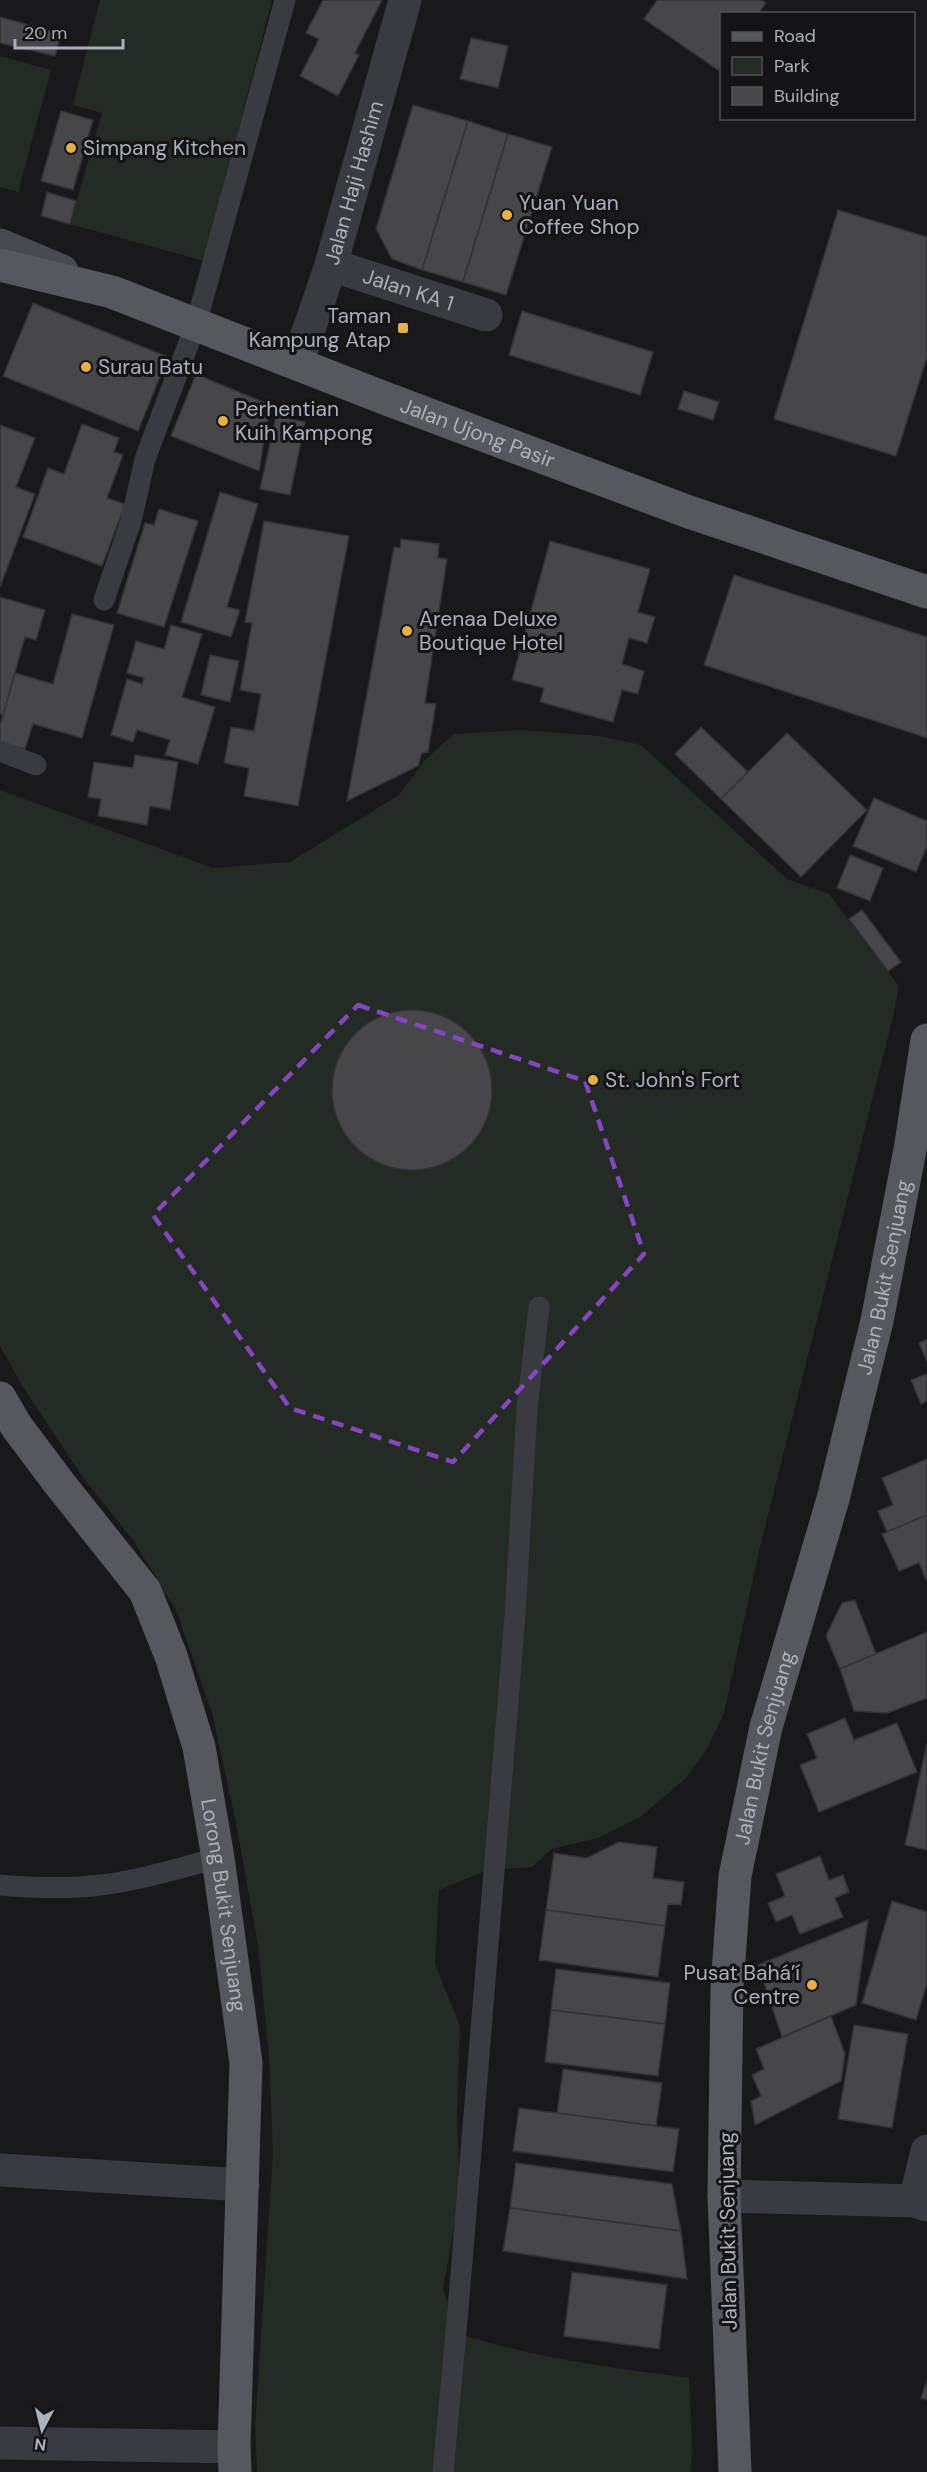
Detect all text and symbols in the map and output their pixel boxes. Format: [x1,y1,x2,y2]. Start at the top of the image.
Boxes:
scale bar [15,12,123,50]
legend [720,12,915,120]
text: 20 m [24,21,67,45]
text: Road [774,24,816,48]
text: Park [774,54,810,78]
text: Building [774,84,839,108]
street label: Jalan Haji Hashim [318,97,390,268]
place label: Simpang Kitchen [83,134,246,162]
marker: Simpang Kitchen [64,141,78,155]
place label: Yuan Yuan Coffee Shop [519,189,640,241]
marker: Yuan Yuan Coffee Shop [500,208,514,222]
street label: Jalan KA 1 [359,262,457,318]
place label: Taman Kampung Atap [249,302,391,354]
marker: Taman Kampung Atap [396,321,410,335]
place label: Surau Batu [98,353,203,381]
marker: Surau Batu [79,360,93,374]
street label: Jalan Ujong Pasir [396,391,559,475]
place label: Perhentian Kuih Kampong [235,395,373,447]
marker: Perhentian Kuih Kampong [216,414,230,428]
place label: Arenaa Deluxe Boutique Hotel [419,605,563,657]
marker: Arenaa Deluxe Boutique Hotel [400,624,414,638]
place label: St. John's Fort [605,1066,740,1094]
marker: St. John's Fort [586,1073,600,1087]
street label: Jalan Bukit Senjuang [850,1177,918,1378]
street label: Jalan Bukit Senjuang [728,1647,802,1847]
street label: Lorong Bukit Senjuang [194,1796,253,2014]
place label: Pusat Bahá’í Centre [684,1959,800,2011]
marker: Pusat Bahá’í Centre [805,1978,819,1992]
street label: Jalan Bukit Senjuang [712,2131,744,2330]
north arrow [12,2400,72,2460]
text: N [33,2433,47,2456]

